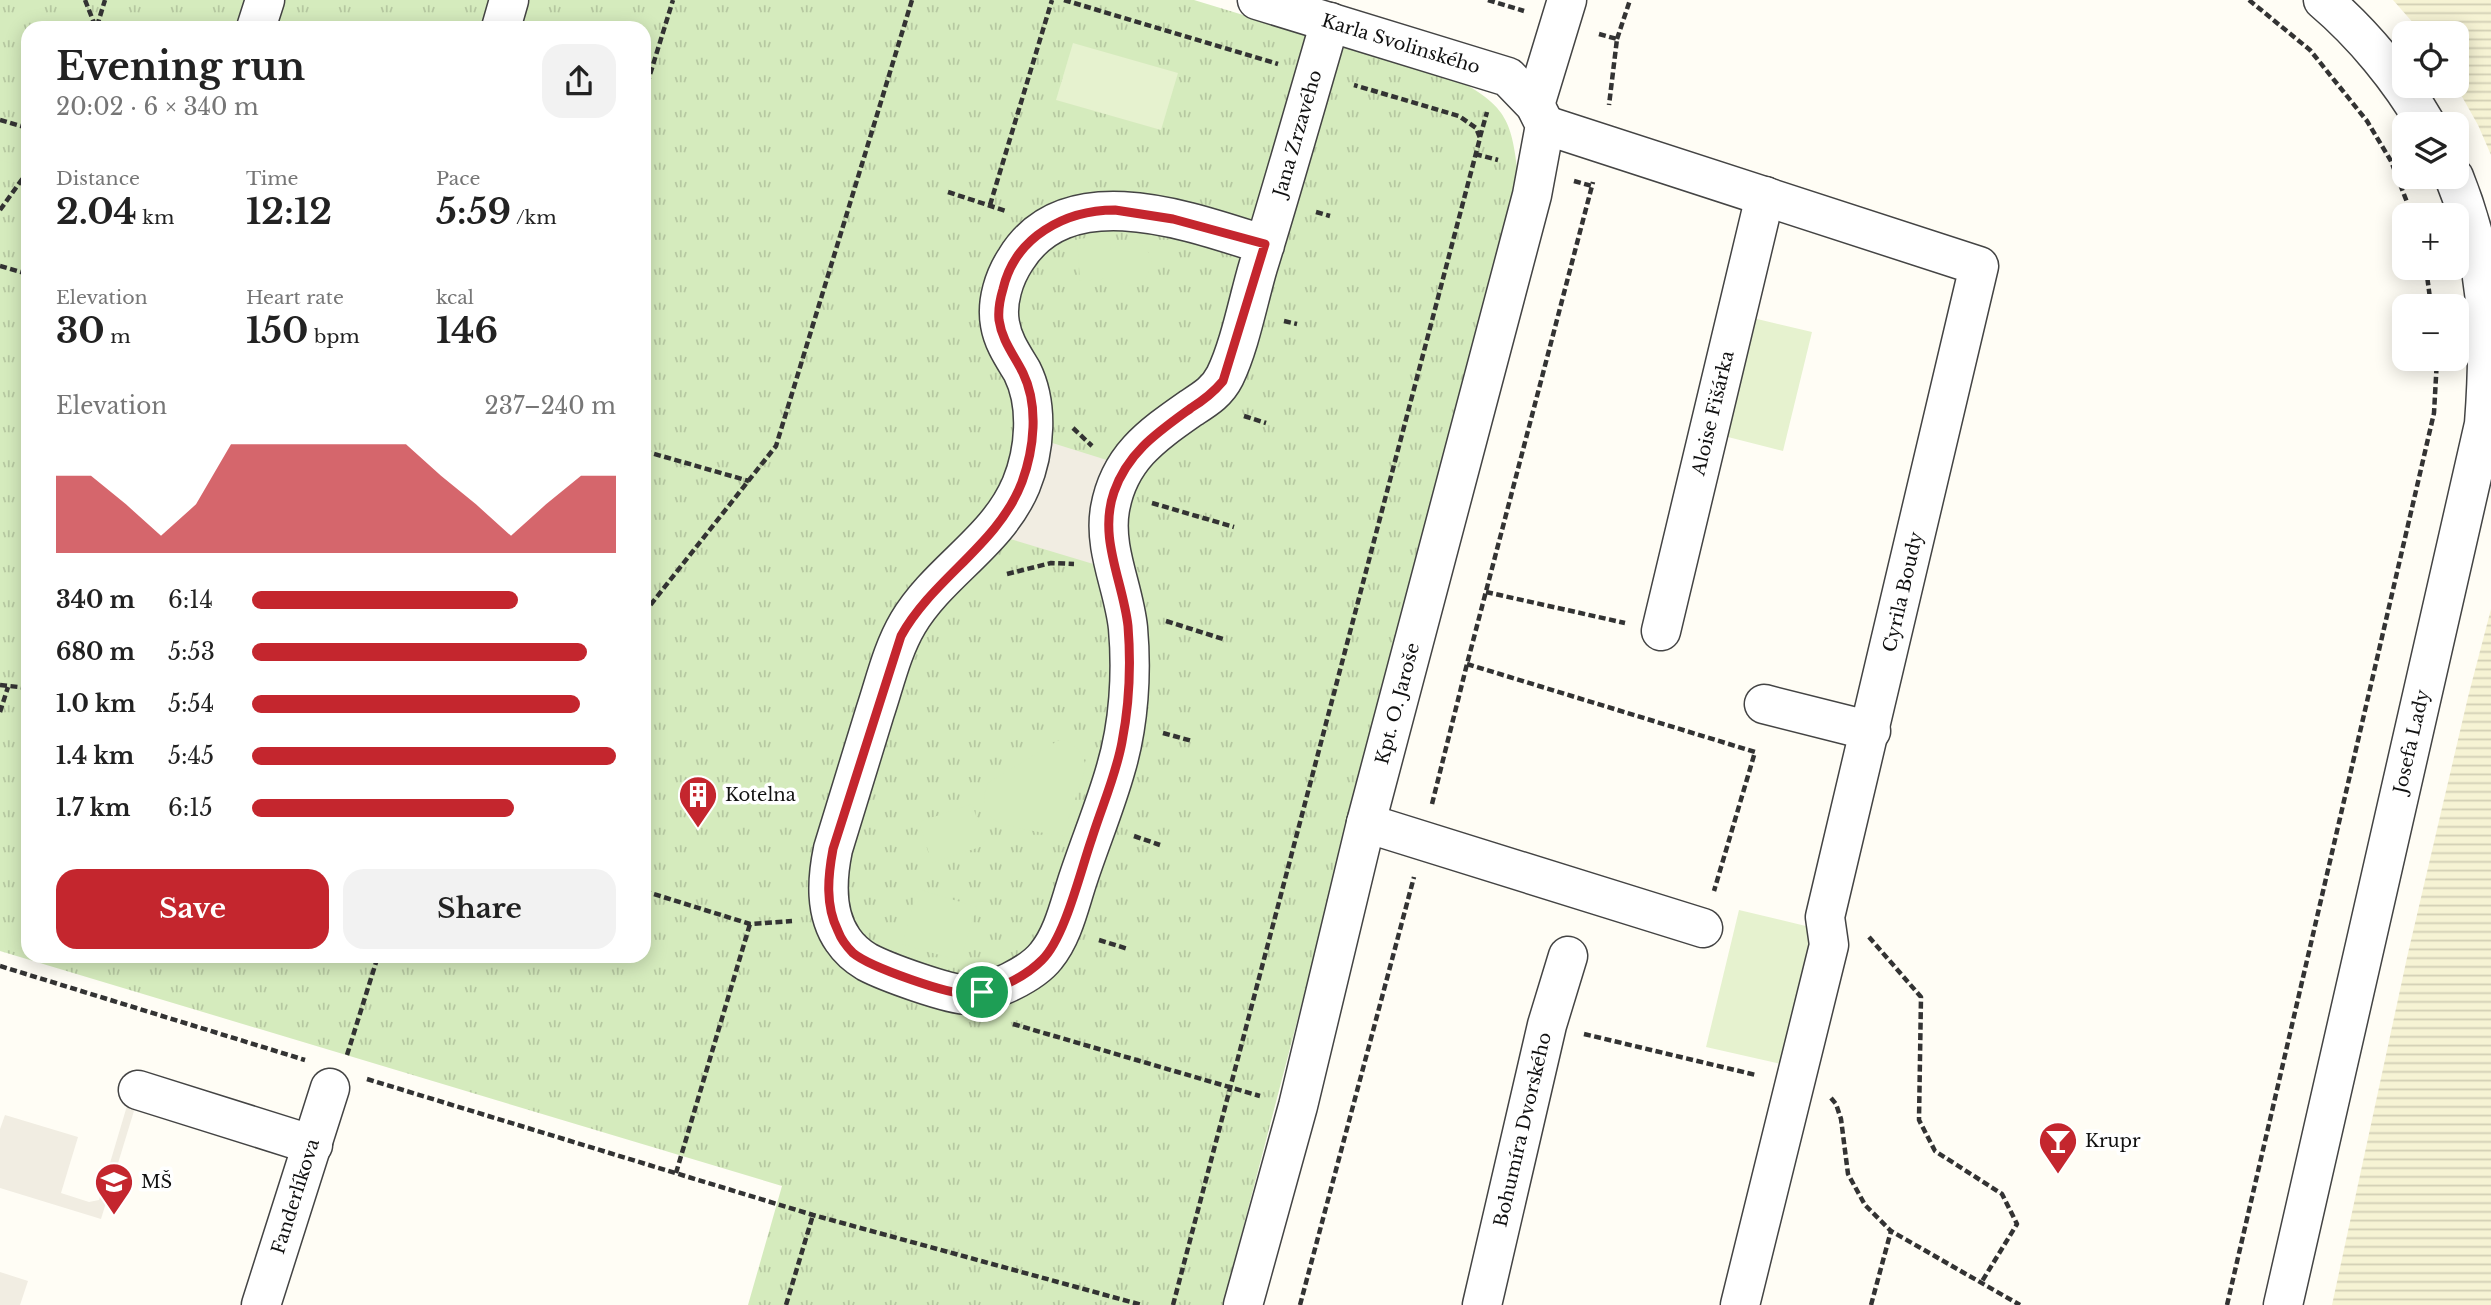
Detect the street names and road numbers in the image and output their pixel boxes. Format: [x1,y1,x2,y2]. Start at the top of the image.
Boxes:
street label: Karla Svolinského [1319,9,1483,79]
street label: Jana Zrzavého [1268,67,1326,201]
street label: Aloise Fišárka [1687,349,1739,479]
street label: Cyrila Boudy [1878,529,1928,654]
street label: Kpt. O. Jaroše [1371,641,1424,767]
street label: Josefa Lady [2389,687,2434,798]
street label: Bohumíra Dvorského [1489,1030,1556,1229]
street label: Fanderlíkova [267,1136,324,1257]

